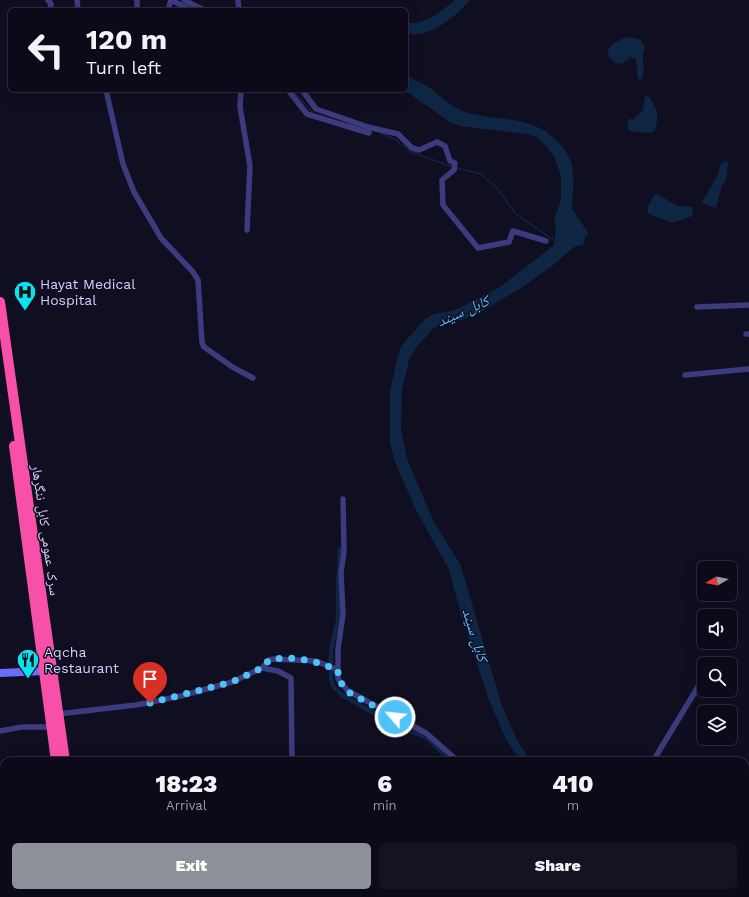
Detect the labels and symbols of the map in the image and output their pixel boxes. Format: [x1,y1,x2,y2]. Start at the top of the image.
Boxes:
place label: Hayat Medical Hospital [40,276,136,308]
hospital icon: Hayat Medical Hospital [12,279,38,312]
water label: کابل سيند [434,291,494,330]
street label: سرک عمومی کابل ننگرهار [28,462,63,597]
north arrow [697,561,737,601]
water label: کابل سيند [458,606,492,666]
place label: Aqcha Restaurant [44,644,119,676]
restaurant icon: Aqcha Restaurant [15,647,41,680]
pin [133,662,167,703]
position arrow [374,696,416,738]

